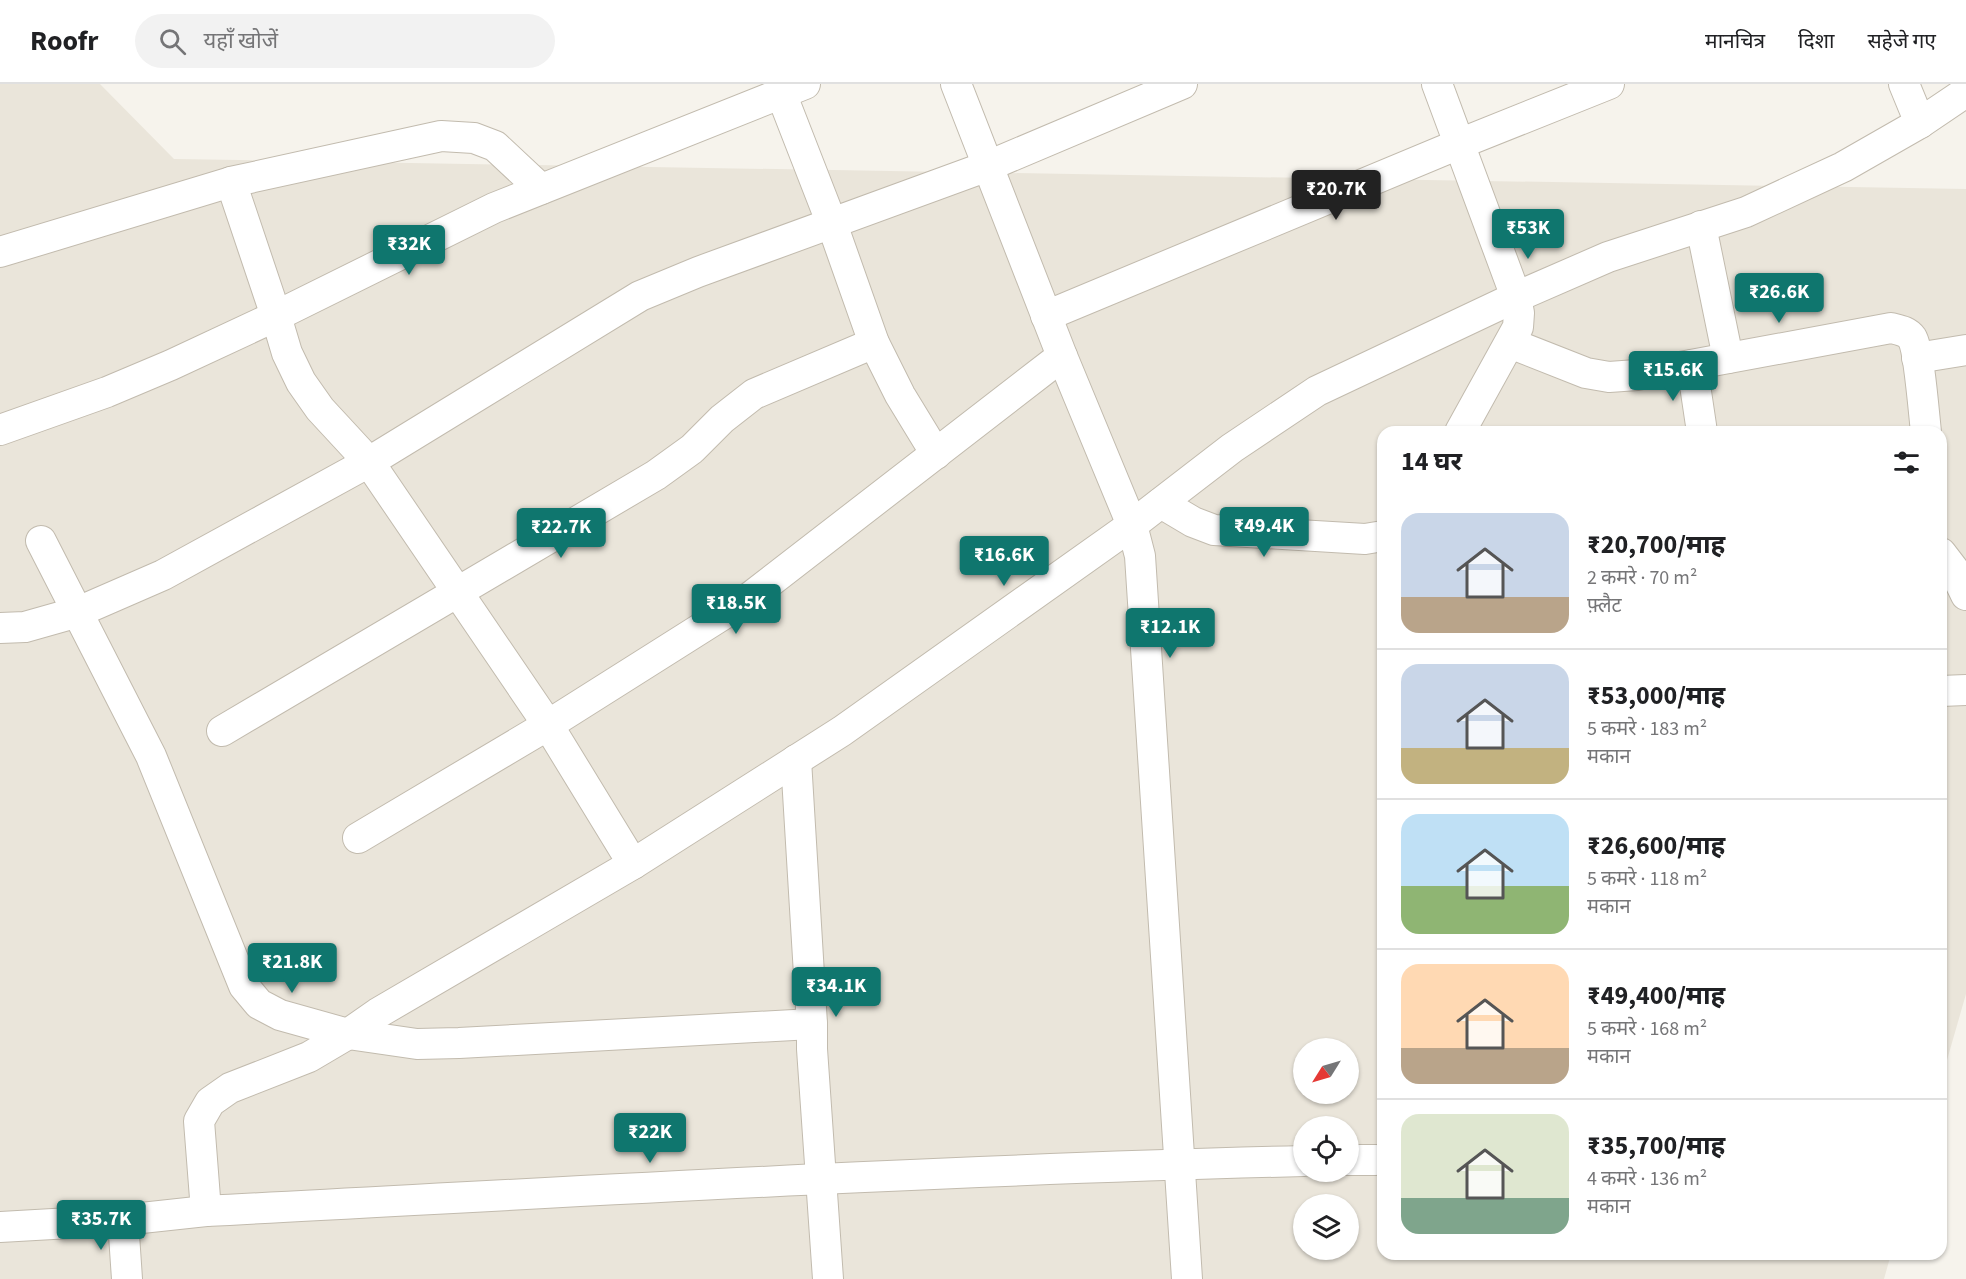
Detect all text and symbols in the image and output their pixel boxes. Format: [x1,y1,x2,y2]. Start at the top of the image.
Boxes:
search box [135,14,555,68]
text: Roofr [30,21,99,61]
icon: search [156,25,189,58]
text: यहाँ खोजें [204,25,278,57]
text: मानचित्र [1705,26,1765,56]
text: दिशा [1798,26,1834,56]
text: सहेजे गए [1867,26,1936,56]
pin: ₹20.7K [1287,170,1385,221]
text: ₹20.7K [1306,175,1366,203]
pin: ₹53K [1492,209,1564,260]
text: ₹53K [1506,214,1550,242]
pin: ₹32K [373,225,445,276]
text: ₹32K [387,230,431,258]
pin: ₹26.6K [1730,273,1828,324]
text: ₹26.6K [1749,278,1809,306]
pin: ₹15.6K [1624,351,1722,402]
text: ₹15.6K [1643,356,1703,384]
text: 14 घर [1401,443,1462,480]
icon: filters [1890,446,1923,479]
pin: ₹49.4K [1215,507,1313,558]
pin: ₹22.7K [512,508,610,559]
text: ₹49.4K [1234,512,1294,540]
text: ₹22.7K [531,513,591,541]
text: ₹20,700/माह [1587,526,1725,563]
pin: ₹16.6K [955,536,1053,587]
icon: home [1449,537,1521,609]
text: ₹16.6K [974,541,1034,569]
text: 2 कमरे · 70 m² [1587,564,1697,592]
pin: ₹18.5K [687,584,785,635]
text: ₹18.5K [706,589,766,617]
text: फ़्लैट [1587,592,1622,620]
pin: ₹12.1K [1121,608,1219,659]
text: ₹12.1K [1140,613,1200,641]
text: ₹53,000/माह [1587,677,1725,714]
icon: home [1449,688,1521,760]
text: 5 कमरे · 183 m² [1587,715,1707,743]
text: मकान [1587,743,1631,771]
text: ₹26,600/माह [1587,827,1725,864]
icon: home [1449,838,1521,910]
text: 5 कमरे · 118 m² [1587,865,1707,893]
text: मकान [1587,893,1631,921]
pin: ₹21.8K [243,943,341,994]
text: ₹21.8K [262,948,322,976]
pin: ₹34.1K [787,967,885,1018]
text: ₹34.1K [806,972,866,1000]
text: ₹49,400/माह [1587,977,1725,1014]
icon: home [1449,988,1521,1060]
text: 5 कमरे · 168 m² [1587,1015,1707,1043]
north arrow [1293,1038,1359,1104]
map controls [1293,1038,1359,1260]
text: मकान [1587,1043,1631,1071]
pin: ₹22K [614,1113,686,1164]
button: locate [1293,1116,1359,1182]
text: ₹22K [628,1118,672,1146]
text: ₹35,700/माह [1587,1127,1725,1164]
icon: home [1449,1138,1521,1210]
text: 4 कमरे · 136 m² [1587,1165,1707,1193]
text: मकान [1587,1193,1631,1221]
button: layers [1293,1194,1359,1260]
pin: ₹35.7K [52,1200,150,1251]
text: ₹35.7K [71,1205,131,1233]

